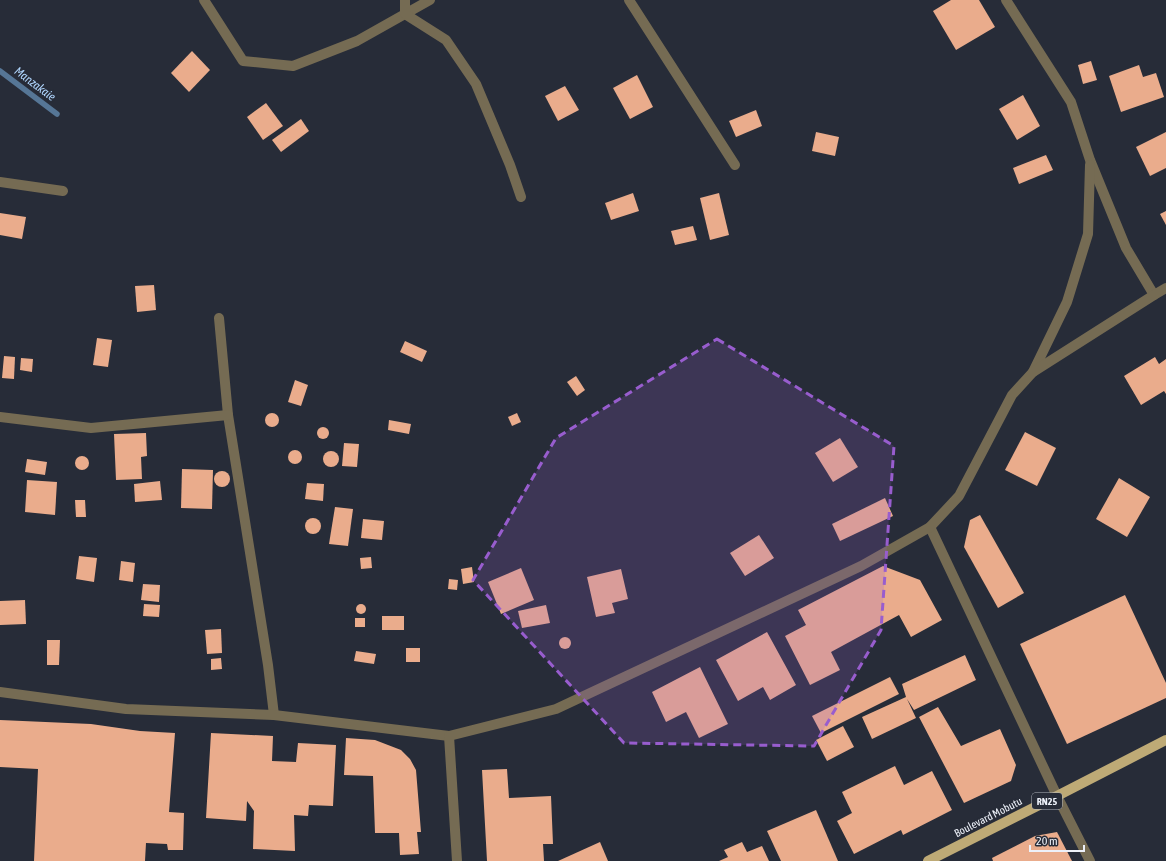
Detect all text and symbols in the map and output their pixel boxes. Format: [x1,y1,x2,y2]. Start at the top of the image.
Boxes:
water label: Manzakaie [12,64,59,104]
road number: RN25 [1032,793,1062,809]
street label: Boulevard Mobutu [952,795,1024,839]
scale bar [1030,827,1084,853]
text: 20 m [1036,834,1058,848]

